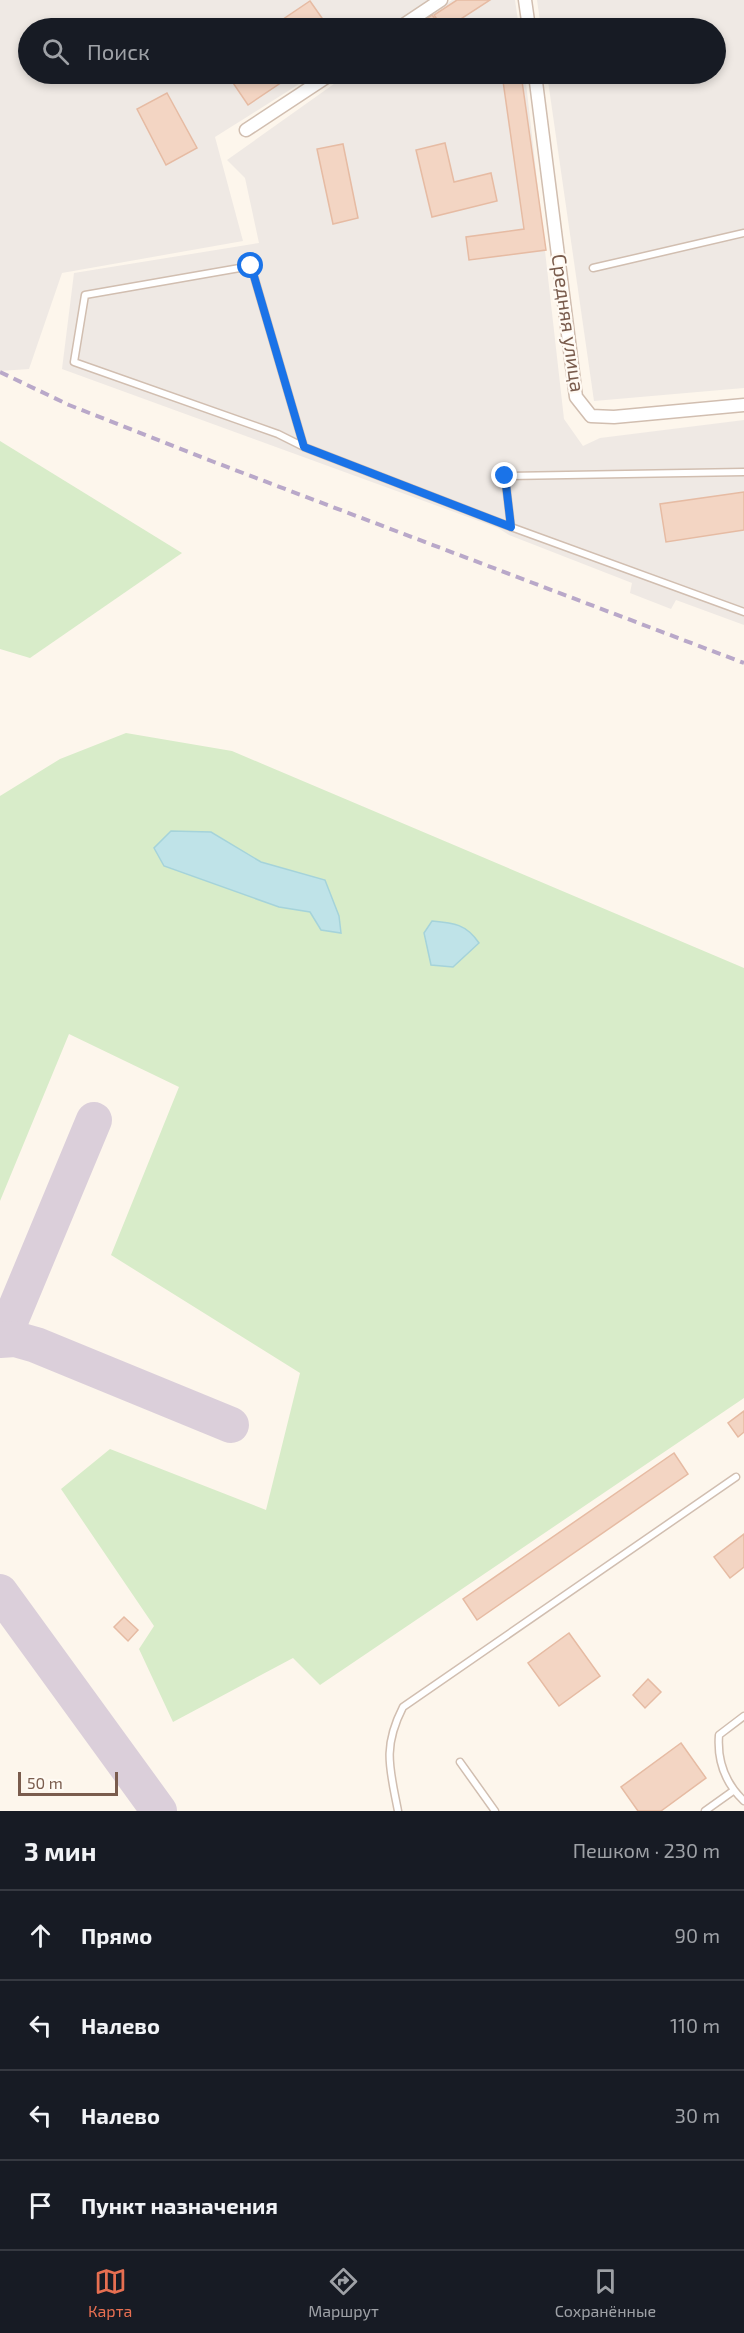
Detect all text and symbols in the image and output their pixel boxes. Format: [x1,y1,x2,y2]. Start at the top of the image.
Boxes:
search box [18,18,726,84]
icon: search [39,35,72,68]
text: Поиск [87,38,150,64]
route start [237,252,263,278]
street label: Средняя улица [546,252,591,394]
route end [491,462,517,488]
scale bar [18,1769,118,1796]
text: 50 m [27,1773,63,1792]
text: 3 мин [24,1835,96,1866]
text: Пешком · 230 m [573,1838,720,1862]
icon: ahead [24,1919,57,1952]
text: Прямо [81,1922,152,1948]
text: 90 m [675,1923,720,1947]
icon: left [24,2009,57,2042]
text: Налево [81,2012,160,2038]
text: 110 m [670,2013,720,2037]
icon: left [24,2099,57,2132]
text: Налево [81,2102,160,2128]
text: 30 m [675,2103,720,2127]
icon: arrive [24,2189,57,2222]
text: Пункт назначения [81,2192,278,2218]
tab: Карта [88,2265,132,2320]
tab: Маршрут [308,2265,379,2320]
tab: Сохранённые [555,2265,656,2320]

